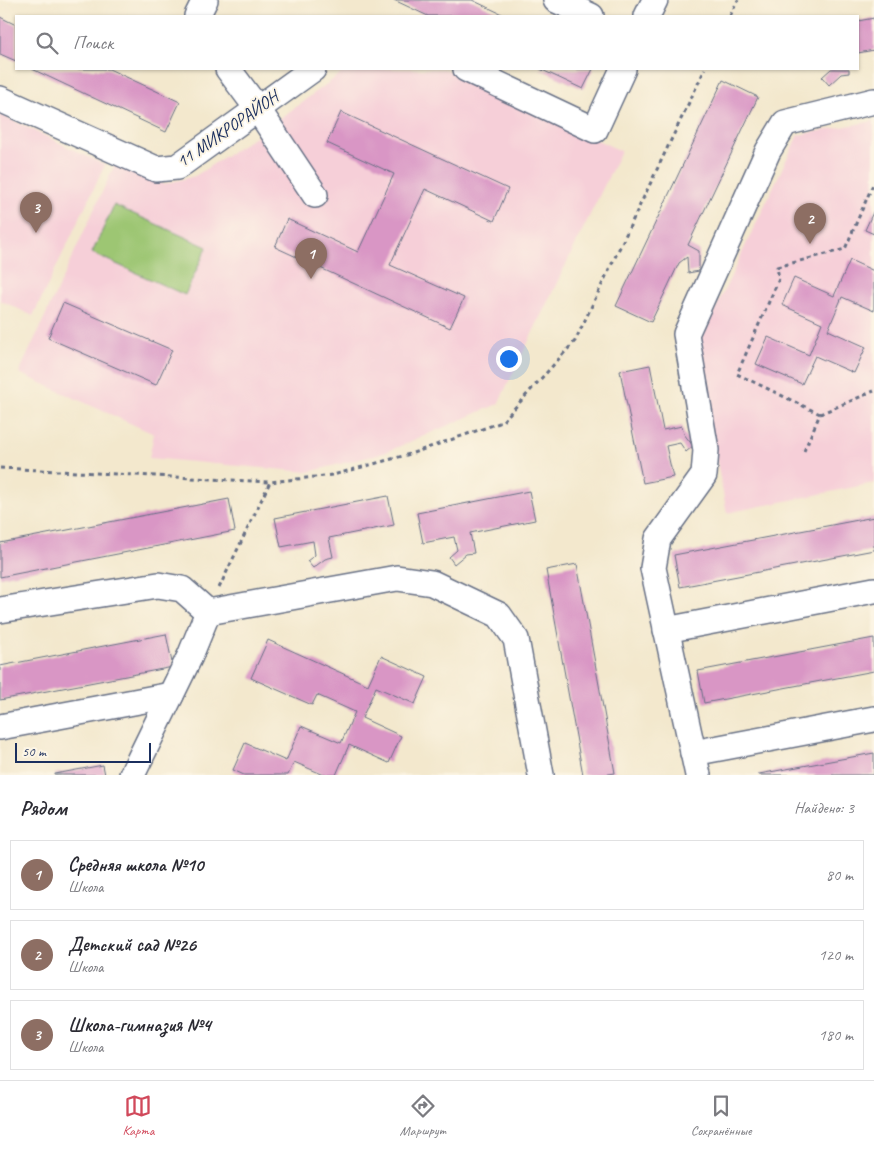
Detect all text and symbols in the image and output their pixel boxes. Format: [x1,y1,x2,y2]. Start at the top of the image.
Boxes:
search box [15,15,859,70]
icon: search [33,29,61,57]
text: Поиск [73,31,113,55]
street label: 11 МИКРОРАЙОН [172,84,284,172]
pin: 3 [20,192,52,233]
pin: 2 [794,203,826,244]
pin: 1 [295,238,327,279]
your location [496,346,522,372]
scale bar [15,740,151,763]
text: 50 m [22,743,46,760]
text: Рядом [20,795,67,821]
text: Найдено: 3 [794,798,854,818]
text: Средняя школа №10 [68,853,203,877]
text: 1 [33,865,41,885]
text: 80 m [826,865,853,885]
text: Школа [68,877,103,897]
text: Детский сад №26 [68,933,196,957]
text: 2 [33,945,41,965]
text: 120 m [819,945,853,965]
text: Школа [68,957,103,977]
text: Школа-гимназия №4 [68,1013,211,1037]
text: 3 [33,1025,41,1045]
text: 180 m [819,1025,853,1045]
text: Школа [68,1037,103,1057]
tab: Карта [122,1092,155,1139]
tab: Маршрут [399,1092,446,1139]
tab: Сохранённые [691,1092,751,1139]

